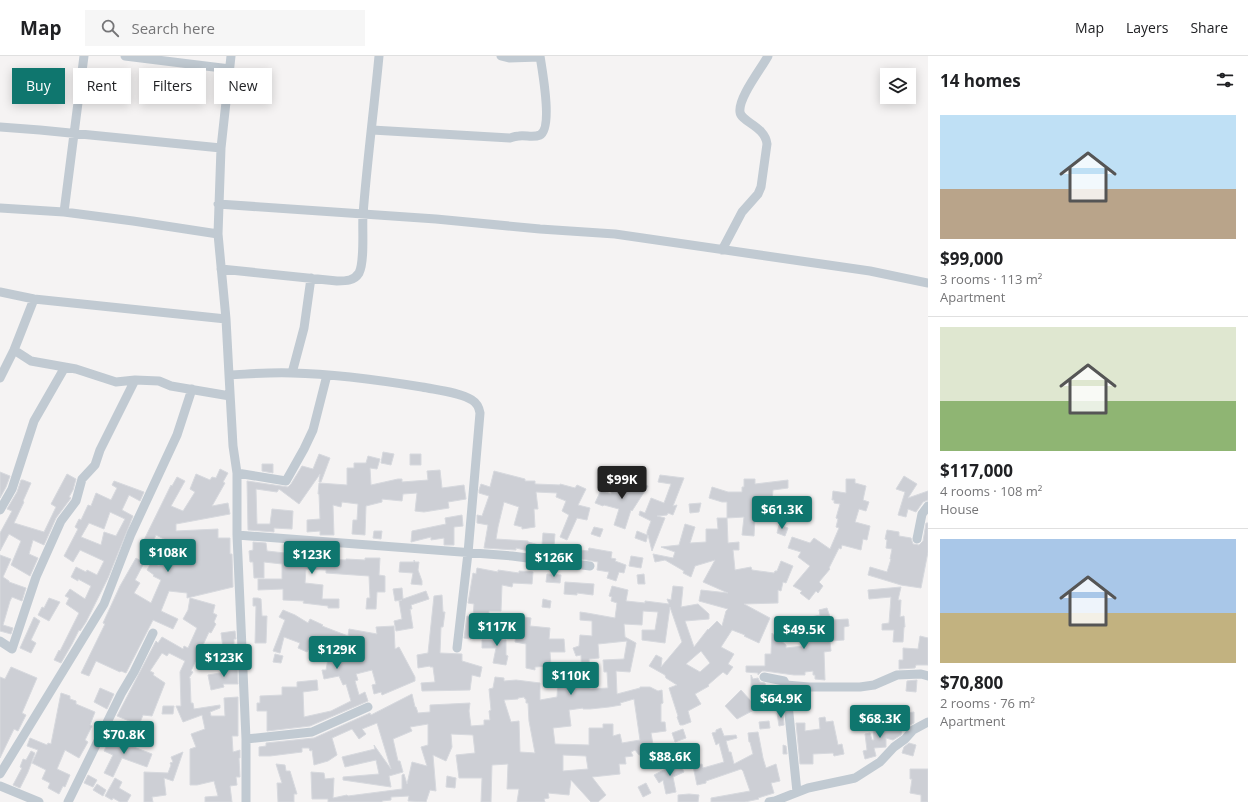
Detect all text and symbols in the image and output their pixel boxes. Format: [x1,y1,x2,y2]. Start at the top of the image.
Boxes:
search box [85,10,365,46]
text: Map [20,15,61,41]
icon: search [99,17,121,39]
text: Search here [131,18,215,38]
text: Map [1075,18,1104,37]
text: Layers [1126,18,1168,37]
text: Share [1190,18,1228,37]
chip: Buy [12,68,65,104]
chip: Rent [73,68,131,104]
chip: Filters [139,68,206,104]
chip: New [214,68,272,104]
map controls [880,68,916,104]
button: layers [880,68,916,104]
text: 14 homes [940,69,1021,92]
icon: filters [1214,69,1236,91]
icon: home [1052,141,1124,213]
text: $99,000 [940,247,1003,270]
text: 3 rooms · 113 m² [940,270,1042,288]
text: Apartment [940,288,1005,306]
icon: home [1052,353,1124,425]
text: $117,000 [940,459,1013,482]
pin: $99K [598,466,646,500]
text: $99K [607,470,637,488]
text: 4 rooms · 108 m² [940,482,1042,500]
pin: $61.3K [749,496,815,530]
text: $61.3K [761,500,803,518]
text: House [940,500,979,518]
pin: $108K [140,539,196,573]
pin: $123K [284,541,340,575]
text: $108K [149,543,187,561]
pin: $126K [526,544,582,578]
text: $123K [293,545,331,563]
text: $126K [535,548,573,566]
icon: home [1052,565,1124,637]
pin: $117K [469,613,525,647]
pin: $49.5K [771,616,837,650]
text: $117K [478,617,516,635]
text: $49.5K [783,620,825,638]
pin: $129K [309,636,365,670]
text: $129K [318,640,356,658]
pin: $123K [196,644,252,678]
text: $123K [205,648,243,666]
pin: $110K [543,662,599,696]
text: $110K [552,666,590,684]
text: $70,800 [940,671,1003,694]
pin: $64.9K [748,685,814,719]
text: $64.9K [760,689,802,707]
text: 2 rooms · 76 m² [940,694,1035,712]
pin: $68.3K [847,705,913,739]
text: $68.3K [859,709,901,727]
text: Apartment [940,712,1005,730]
pin: $70.8K [91,721,157,755]
text: $70.8K [103,725,145,743]
pin: $88.6K [637,743,703,777]
text: $88.6K [649,747,691,765]

